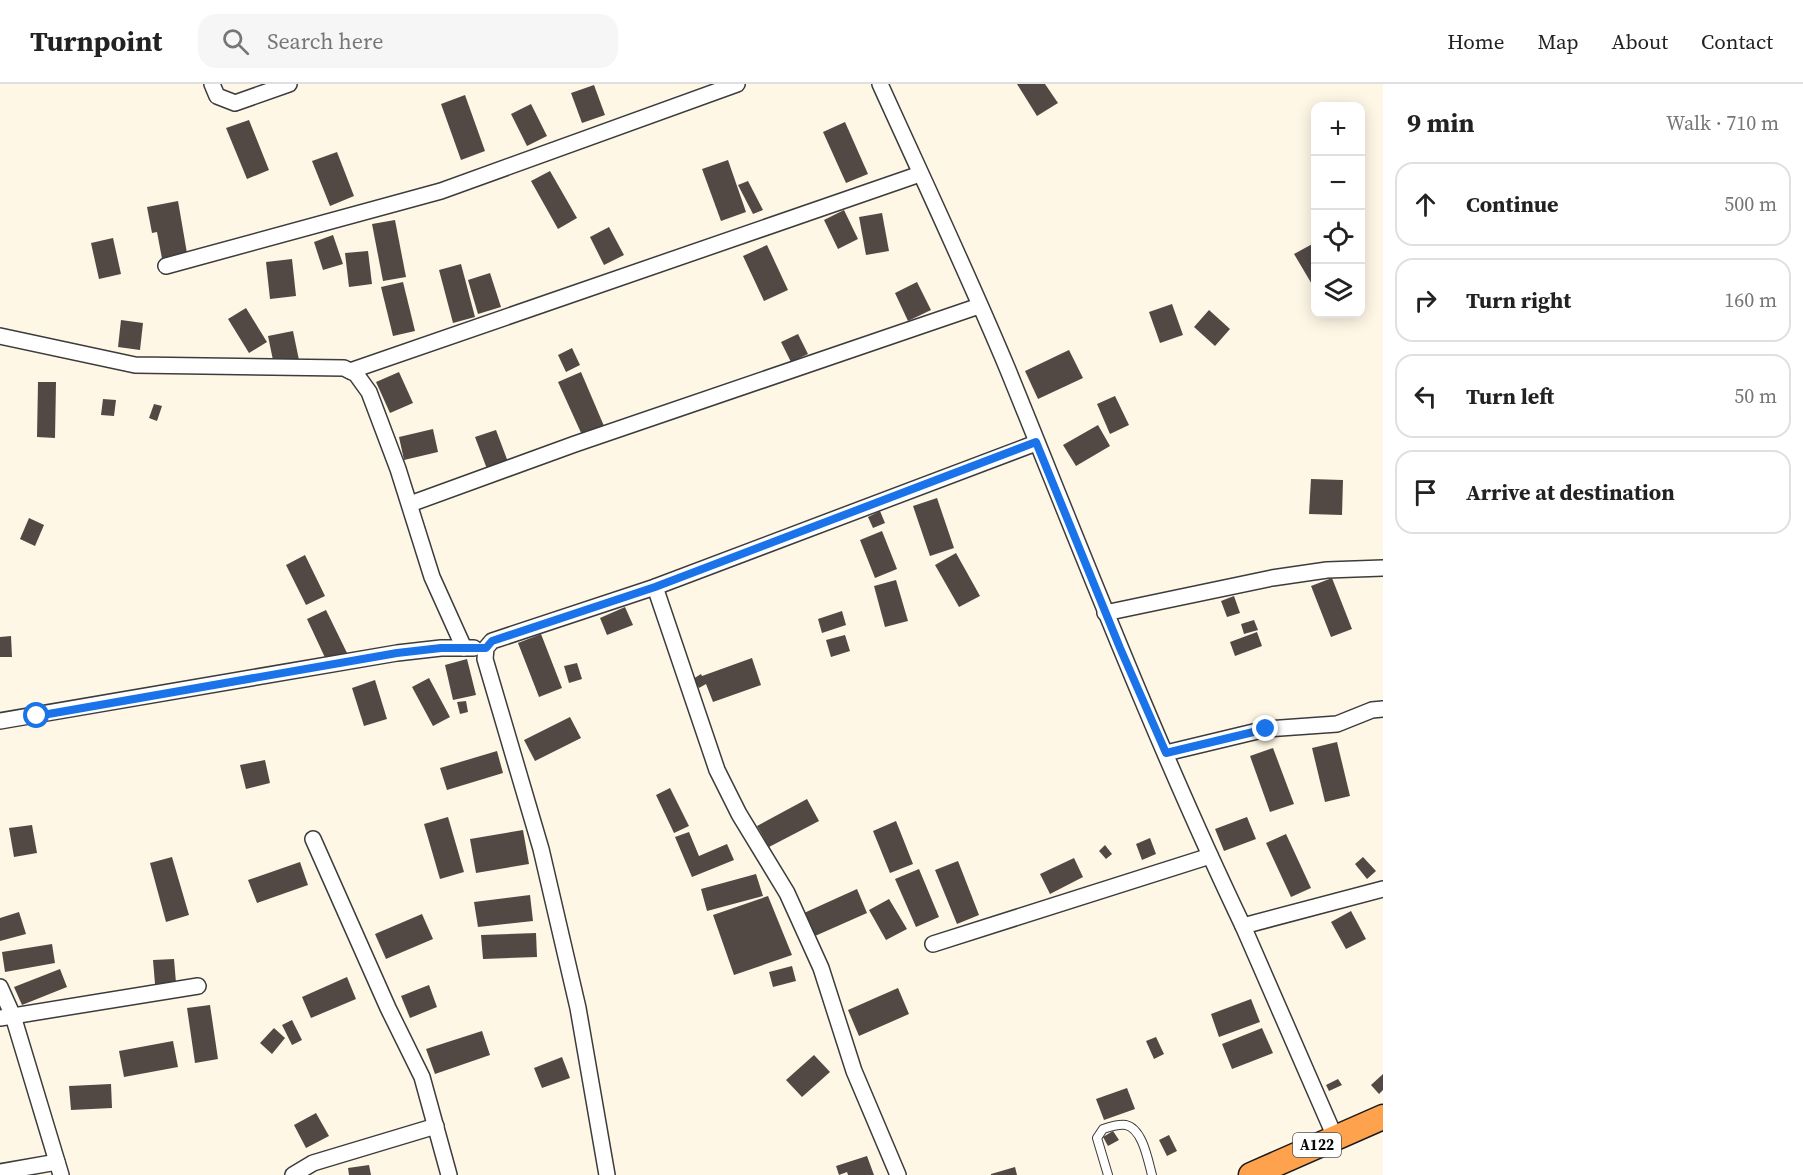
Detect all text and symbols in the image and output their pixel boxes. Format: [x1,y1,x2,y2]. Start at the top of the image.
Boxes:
search box [198,14,618,68]
text: Turnpoint [30,22,162,60]
icon: search [219,25,252,58]
text: Search here [267,26,383,56]
text: Home [1447,27,1505,56]
text: Map [1538,27,1579,56]
text: About [1612,27,1668,56]
text: Contact [1701,27,1773,56]
map controls [1311,102,1365,318]
button: + [1311,102,1365,156]
text: 9 min [1407,105,1474,141]
text: Walk · 710 m [1666,109,1779,137]
button: − [1311,156,1365,210]
icon: ahead [1409,188,1442,221]
text: Continue [1466,189,1559,219]
text: 500 m [1724,190,1777,218]
button: locate [1311,210,1365,264]
button: layers [1311,264,1365,318]
icon: right [1409,284,1442,317]
text: Turn right [1466,285,1571,315]
text: 160 m [1724,286,1777,314]
icon: left [1409,380,1442,413]
text: Turn left [1466,381,1554,411]
text: 50 m [1734,382,1777,410]
icon: arrive [1409,476,1442,509]
text: Arrive at destination [1466,477,1675,507]
route start [23,702,49,728]
route end [1252,715,1278,741]
road number: A122 [1293,1133,1341,1157]

